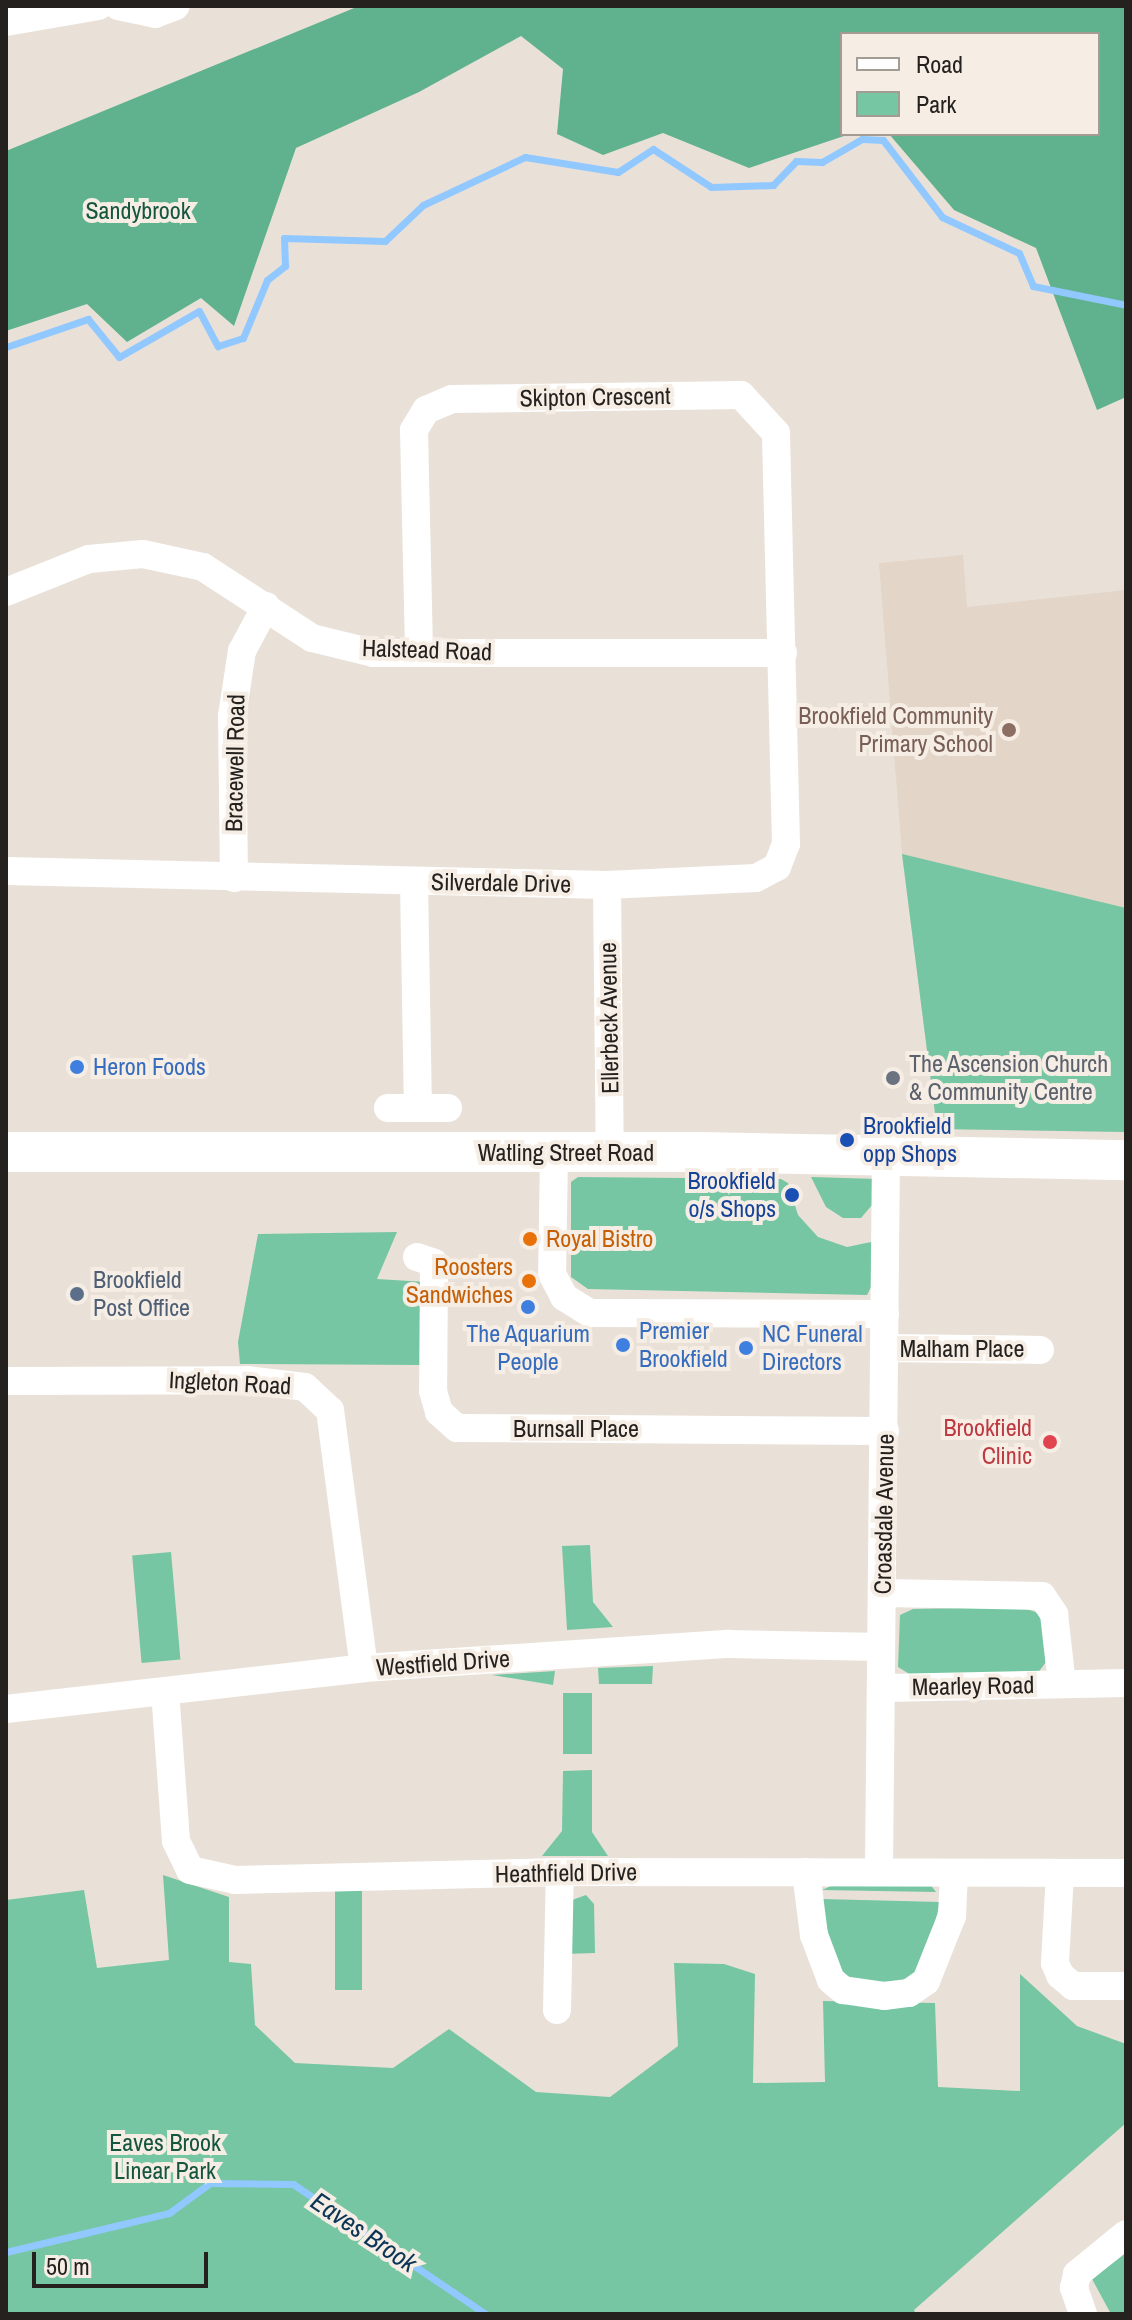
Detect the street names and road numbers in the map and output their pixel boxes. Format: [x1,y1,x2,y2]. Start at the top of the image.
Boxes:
street label: Skipton Crescent [519,381,671,413]
street label: Halstead Road [361,633,493,667]
street label: Bracewell Road [219,694,251,832]
street label: Silverdale Drive [431,867,571,899]
street label: Ellerbeck Avenue [593,941,625,1095]
street label: Watling Street Road [478,1139,654,1167]
street label: Malham Place [900,1335,1024,1363]
street label: Ingleton Road [168,1365,292,1401]
street label: Burnsall Place [513,1415,639,1443]
street label: Croasdale Avenue [868,1433,900,1595]
street label: Westfield Drive [375,1644,511,1682]
street label: Mearley Road [912,1671,1034,1701]
street label: Heathfield Drive [495,1857,637,1889]

